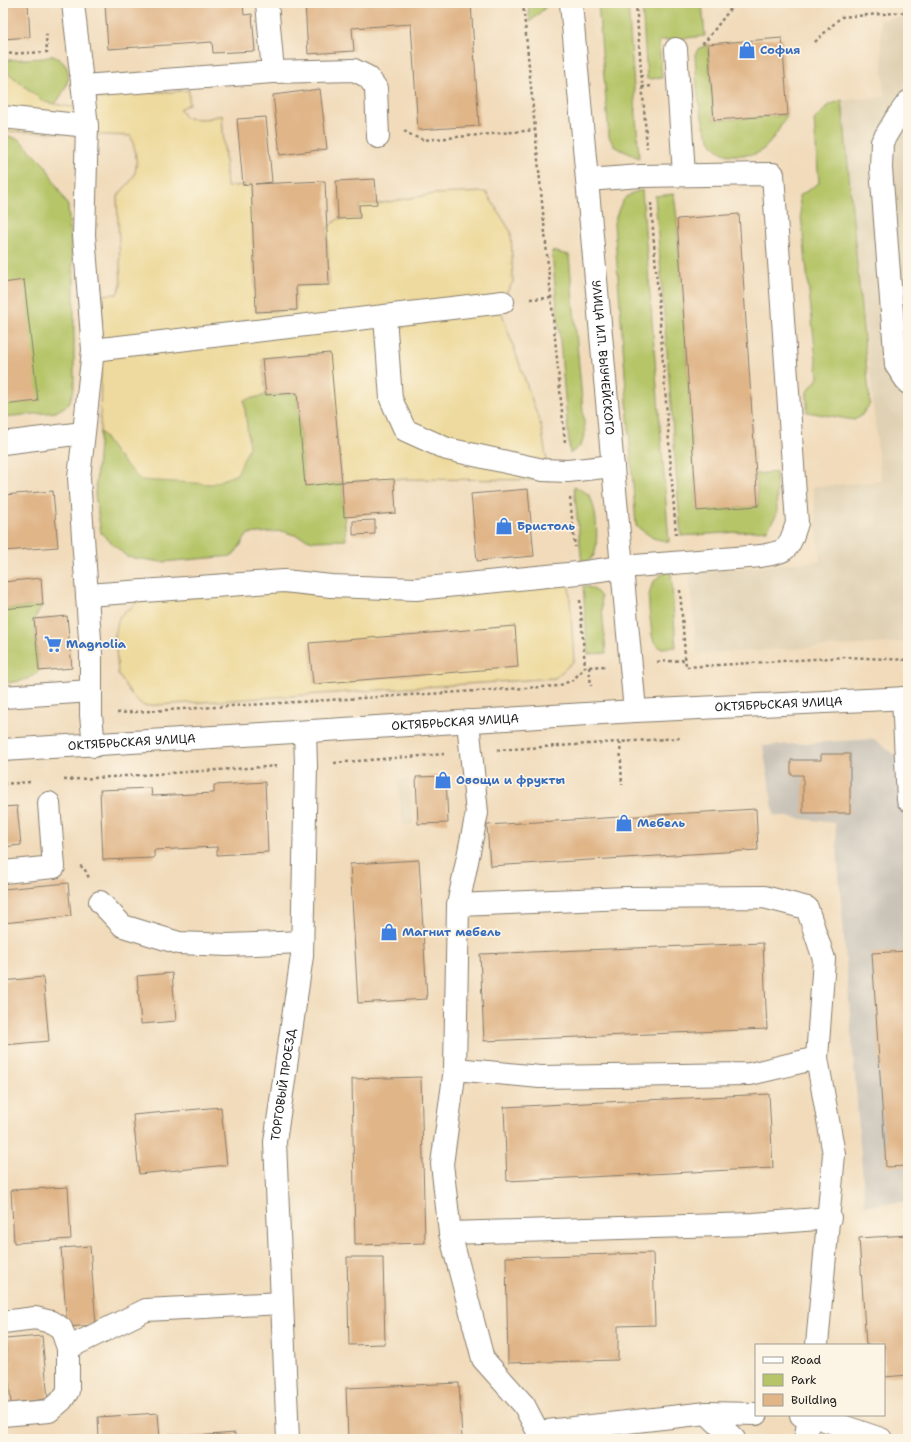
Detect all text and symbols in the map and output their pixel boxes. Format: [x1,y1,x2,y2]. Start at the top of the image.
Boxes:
shop icon: София [737,40,757,60]
place label: София [760,42,800,58]
street label: УЛИЦА И.П. ВЫУЧЕЙСКОГО [588,279,618,436]
shop icon: Бристоль [494,516,514,536]
place label: Бристоль [517,518,575,534]
supermarket icon: Magnolia [43,634,63,654]
place label: Magnolia [66,636,127,652]
street label: ОКТЯБРЬСКАЯ УЛИЦА [714,693,843,715]
street label: ОКТЯБРЬСКАЯ УЛИЦА [391,710,520,734]
street label: ОКТЯБРЬСКАЯ УЛИЦА [67,730,196,754]
shop icon: Овощи и фрукты [433,770,453,790]
place label: Овощи и фрукты [456,772,565,788]
shop icon: Мебель [614,813,634,833]
place label: Мебель [637,815,685,831]
shop icon: Магнит мебель [379,922,399,942]
place label: Магнит мебель [402,924,501,940]
street label: ТОРГОВЫЙ ПРОЕЗД [267,1028,299,1142]
legend [755,1344,885,1416]
text: Road [791,1352,822,1368]
text: Park [791,1372,817,1388]
text: Building [791,1392,837,1408]

